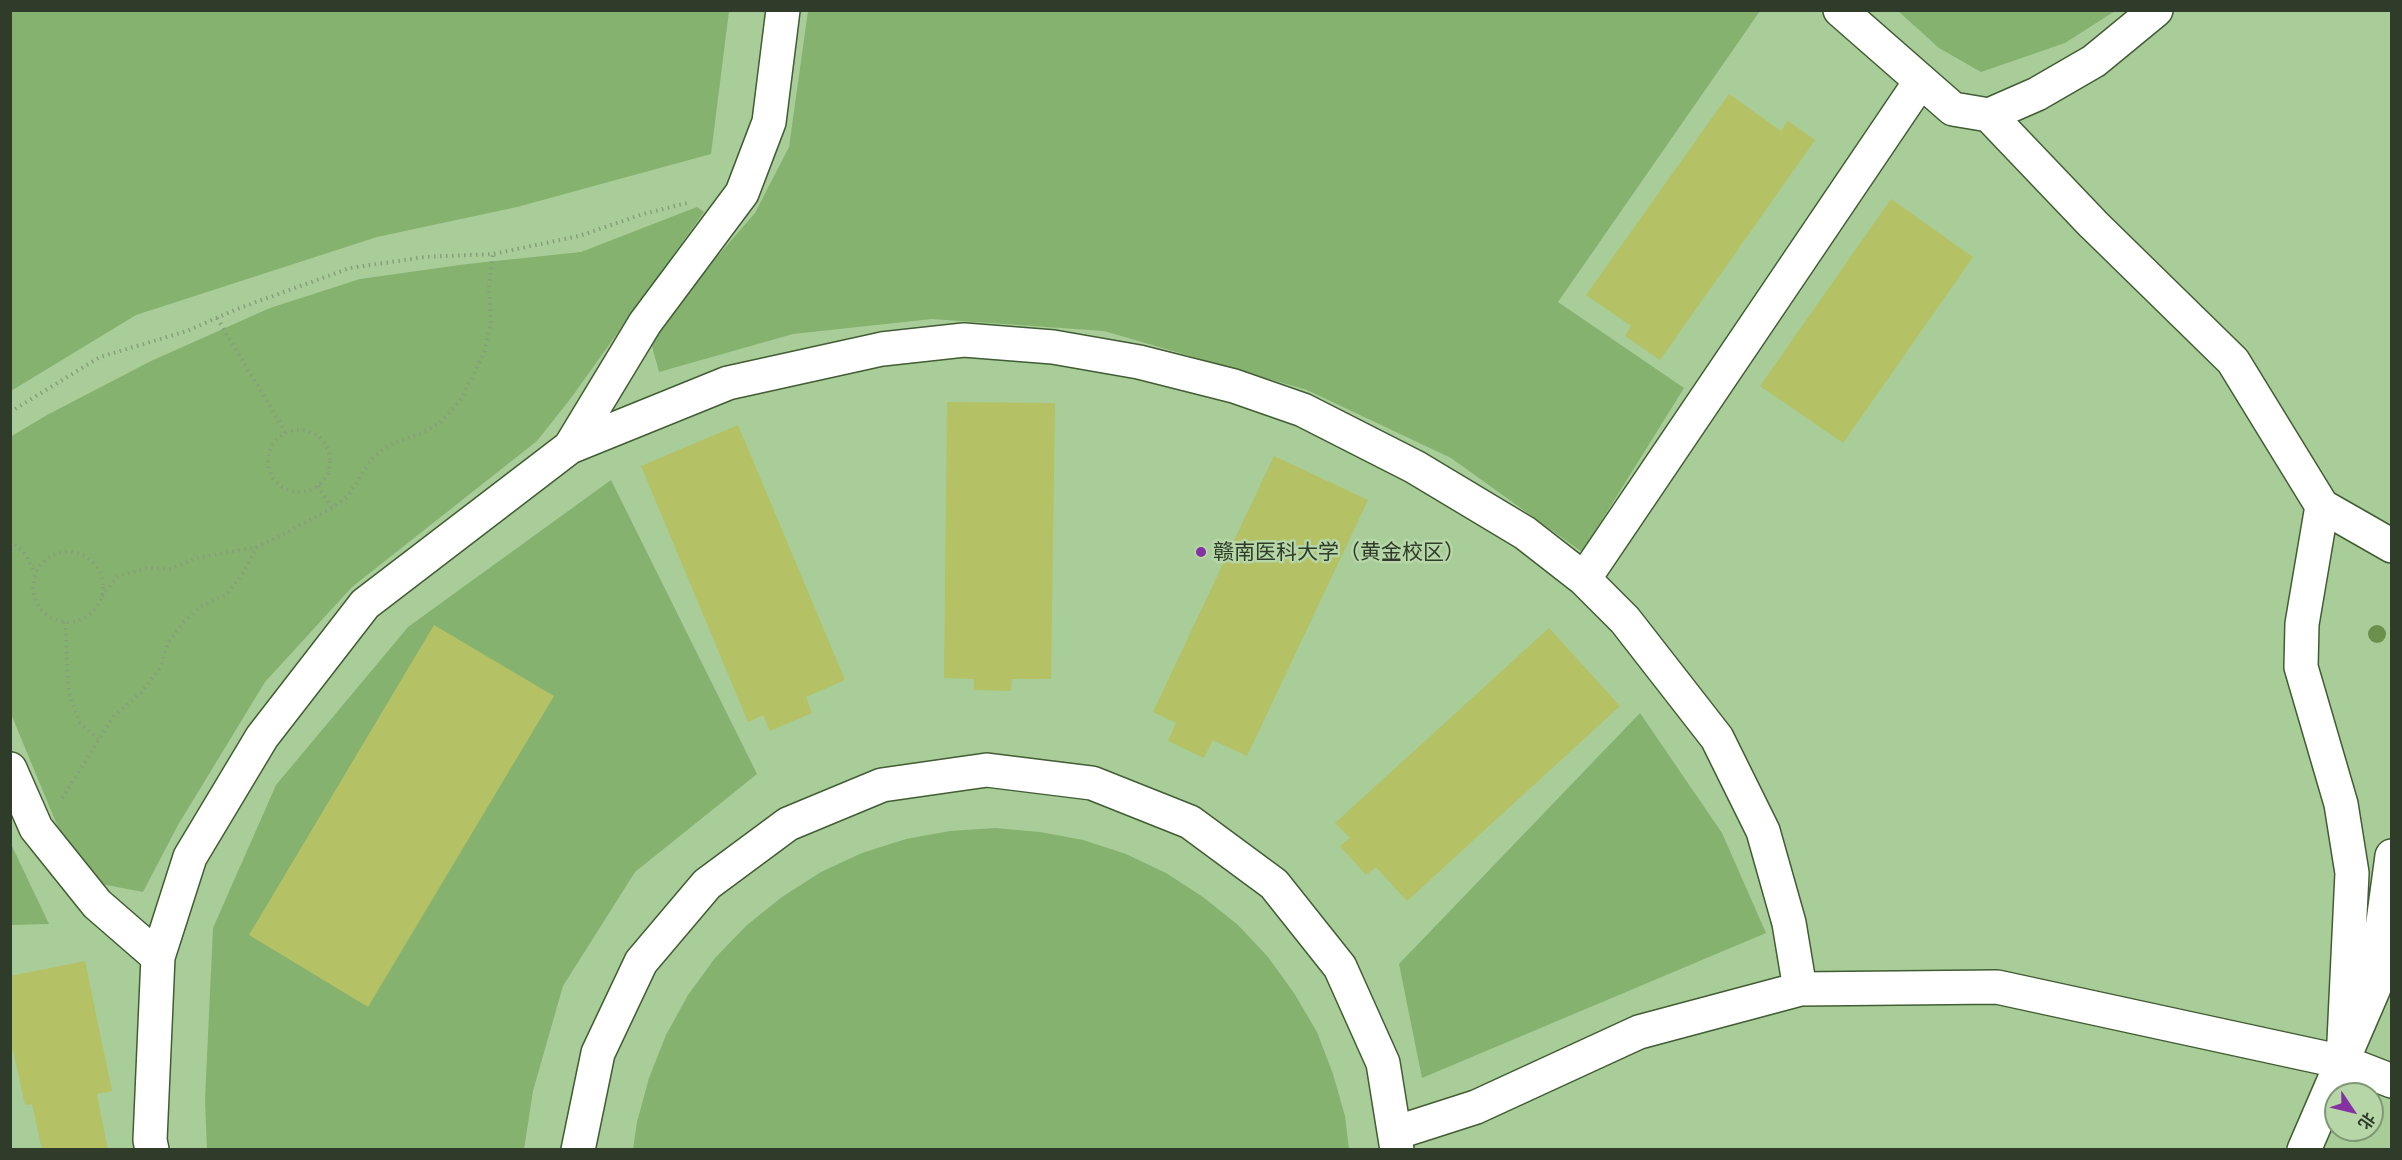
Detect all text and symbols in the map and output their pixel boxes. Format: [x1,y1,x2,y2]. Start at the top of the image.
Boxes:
place label: 赣南医科大学（黄金校区） [1213,539,1465,565]
marker: 赣南医科大学（黄金校区） [1194,545,1208,559]
north arrow [2324,1082,2384,1142]
text: 北 [2354,1109,2381,1134]

